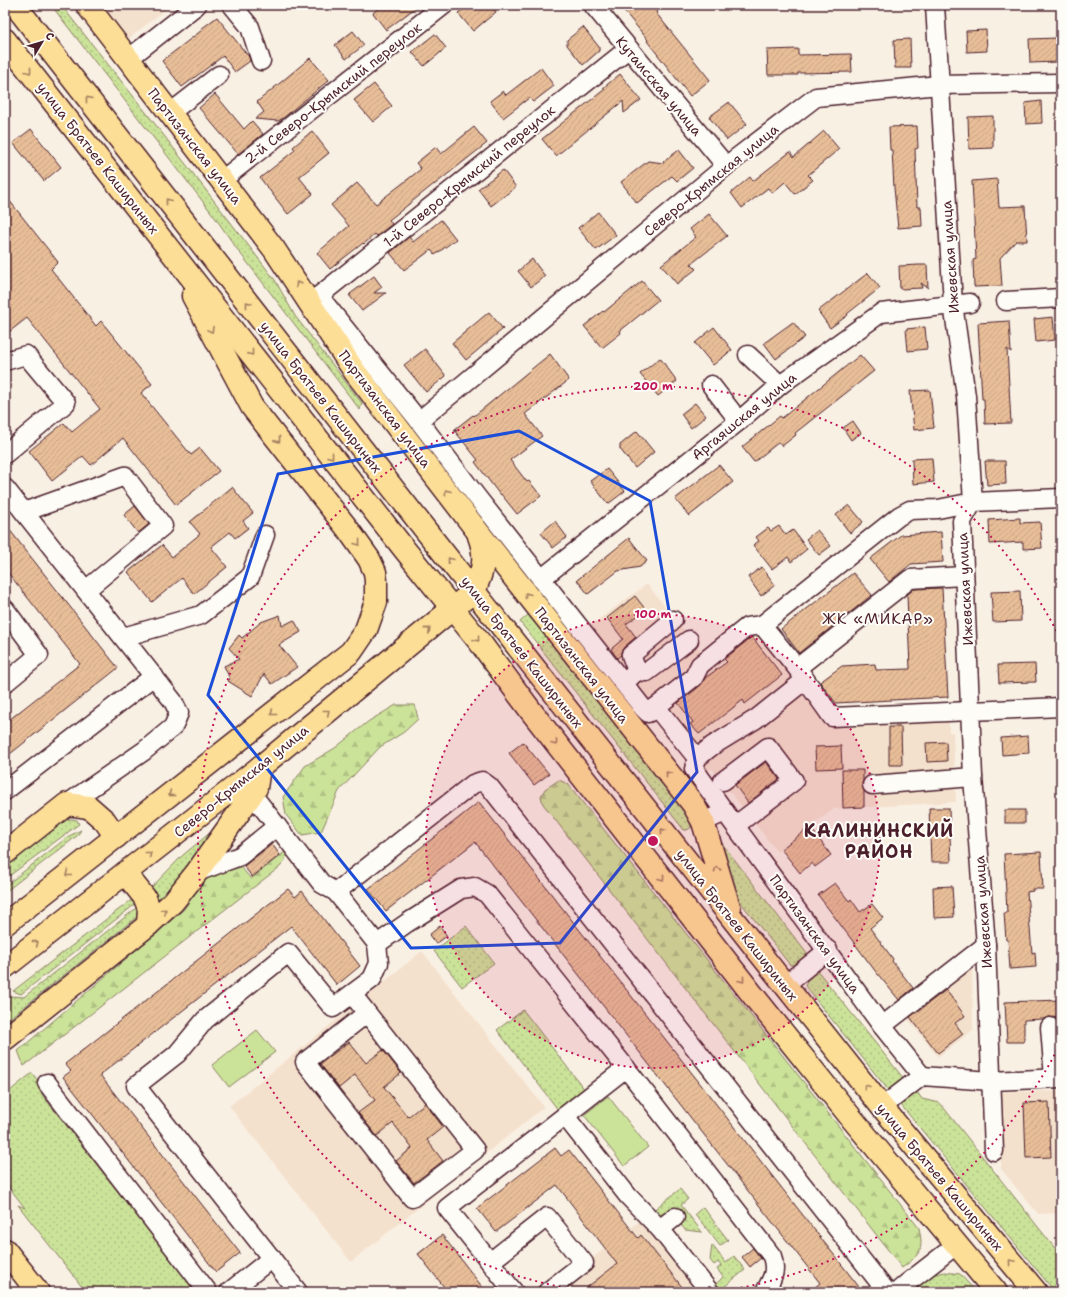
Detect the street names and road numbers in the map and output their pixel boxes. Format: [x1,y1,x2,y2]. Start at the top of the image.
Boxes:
street label: 2-й Северо-Крымский переулок [241,18,426,168]
street label: Кутаисская улица [612,32,706,140]
street label: улица Братьев Кашириных [33,78,163,238]
street label: Партизанская улица [144,84,246,208]
street label: 1-й Северо-Крымский переулок [379,101,559,251]
street label: Северо-Крымская улица [640,120,782,240]
street label: Ижевская улица [937,200,963,314]
street label: улица Братьев Кашириных [256,317,386,477]
street label: Партизанская улица [335,347,435,472]
street label: Аргаяшская улица [688,368,800,464]
street label: Ижевская улица [953,532,977,646]
street label: улица Братьев Кашириных [457,572,587,732]
street label: Партизанская улица [531,603,633,727]
street label: Северо-Крымская улица [170,721,312,841]
street label: улица Братьев Кашириных [672,845,802,1005]
street label: Ижевская улица [970,855,996,969]
street label: Партизанская улица [766,871,864,997]
street label: улица Братьев Кашириных [873,1099,1007,1255]

